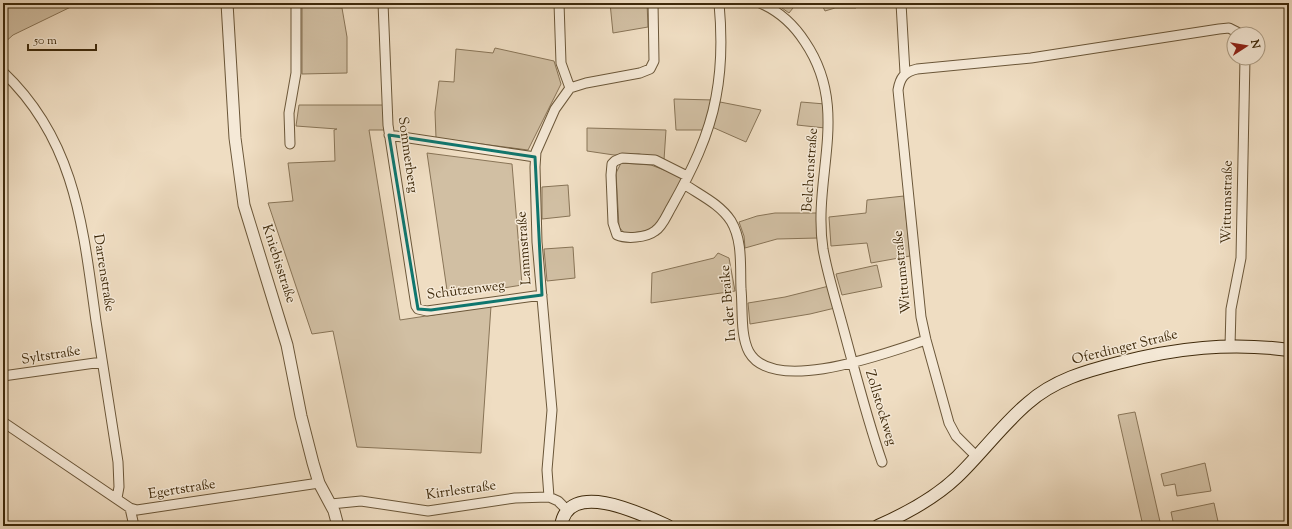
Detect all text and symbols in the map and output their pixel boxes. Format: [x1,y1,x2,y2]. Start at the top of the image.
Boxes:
scale bar [28,26,96,52]
north arrow [1226,26,1266,66]
text: 50 m [33,32,57,50]
text: N [1246,37,1264,50]
street label: Sommerberg [392,116,422,195]
street label: Belchenstraße [798,127,824,213]
street label: Wittumstraße [1217,160,1239,244]
street label: Lammstraße [512,210,538,286]
street label: Kniebisstraße [256,222,300,306]
street label: Wittumstraße [889,229,917,315]
street label: Darrenstraße [87,233,119,313]
street label: In der Braike [716,264,742,342]
street label: Schützenweg [426,276,506,306]
street label: Oferdinger Straße [1070,325,1180,371]
street label: Syltstraße [20,341,82,371]
street label: Zollstockweg [859,368,901,449]
street label: Egertstraße [147,475,217,505]
street label: Kirrlestraße [425,476,497,506]

